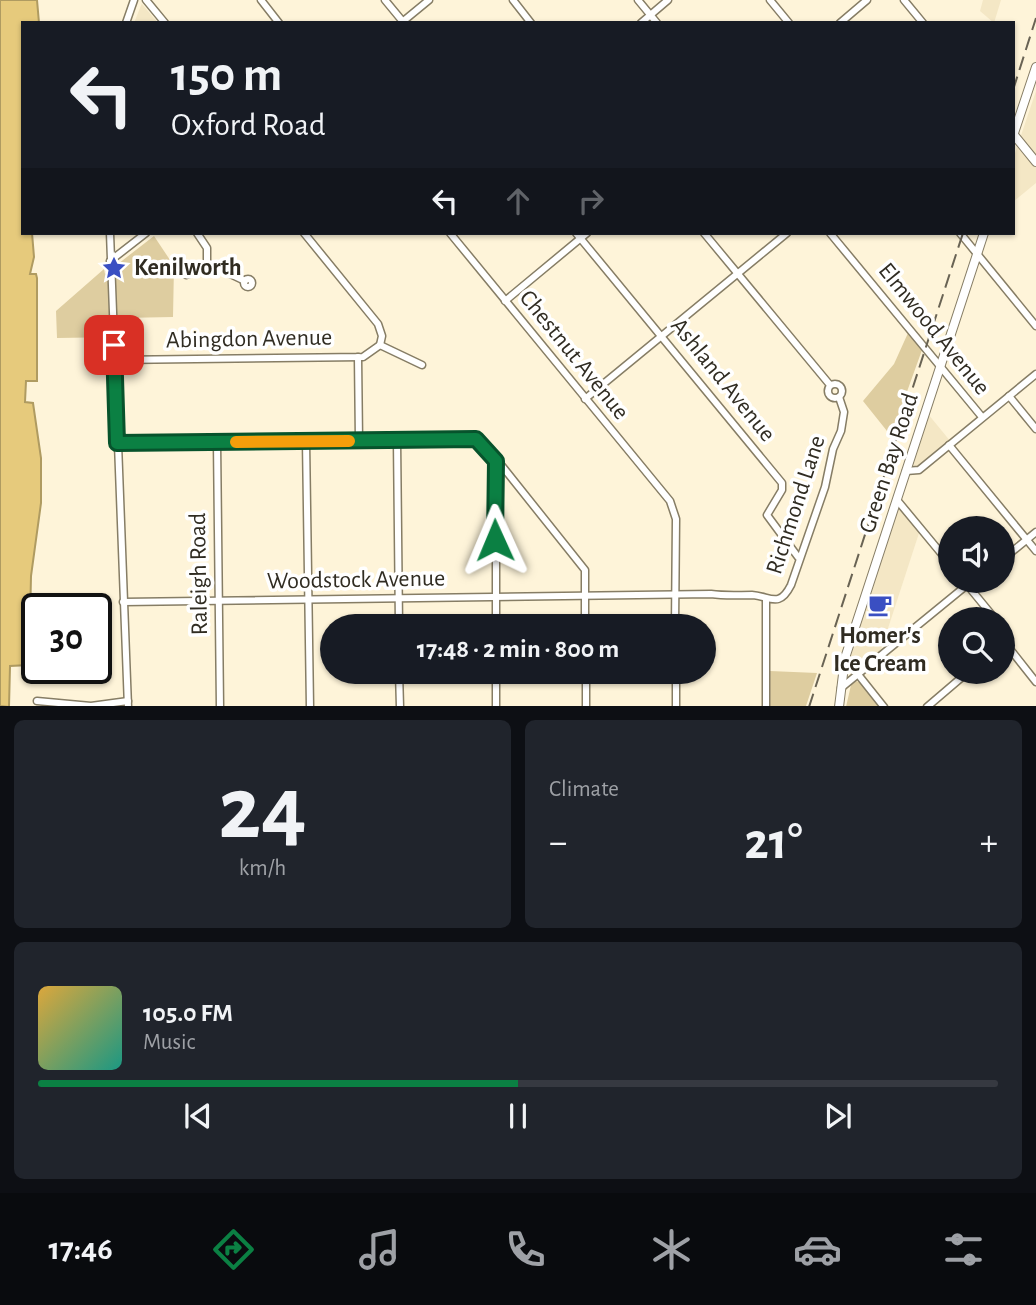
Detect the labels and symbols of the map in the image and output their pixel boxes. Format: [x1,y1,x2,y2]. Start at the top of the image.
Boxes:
place icon: Kenilworth [100,254,128,282]
place label: Kenilworth [134,256,242,280]
street label: Elmwood Avenue [874,259,994,399]
street label: Chestnut Avenue [515,286,633,424]
street label: Ashland Avenue [666,314,780,446]
pin [84,315,144,375]
street label: Abingdon Avenue [166,326,332,352]
street label: Green Bay Road [855,390,923,536]
street label: Richmond Lane [762,433,830,577]
position arrow [458,503,532,577]
street label: Raleigh Road [186,513,212,635]
street label: Woodstock Avenue [267,566,445,594]
cafe icon: Homer's Ice Cream [866,591,894,619]
speed limit sign: 30 [21,593,112,684]
place label: Homer's Ice Cream [833,624,927,676]

